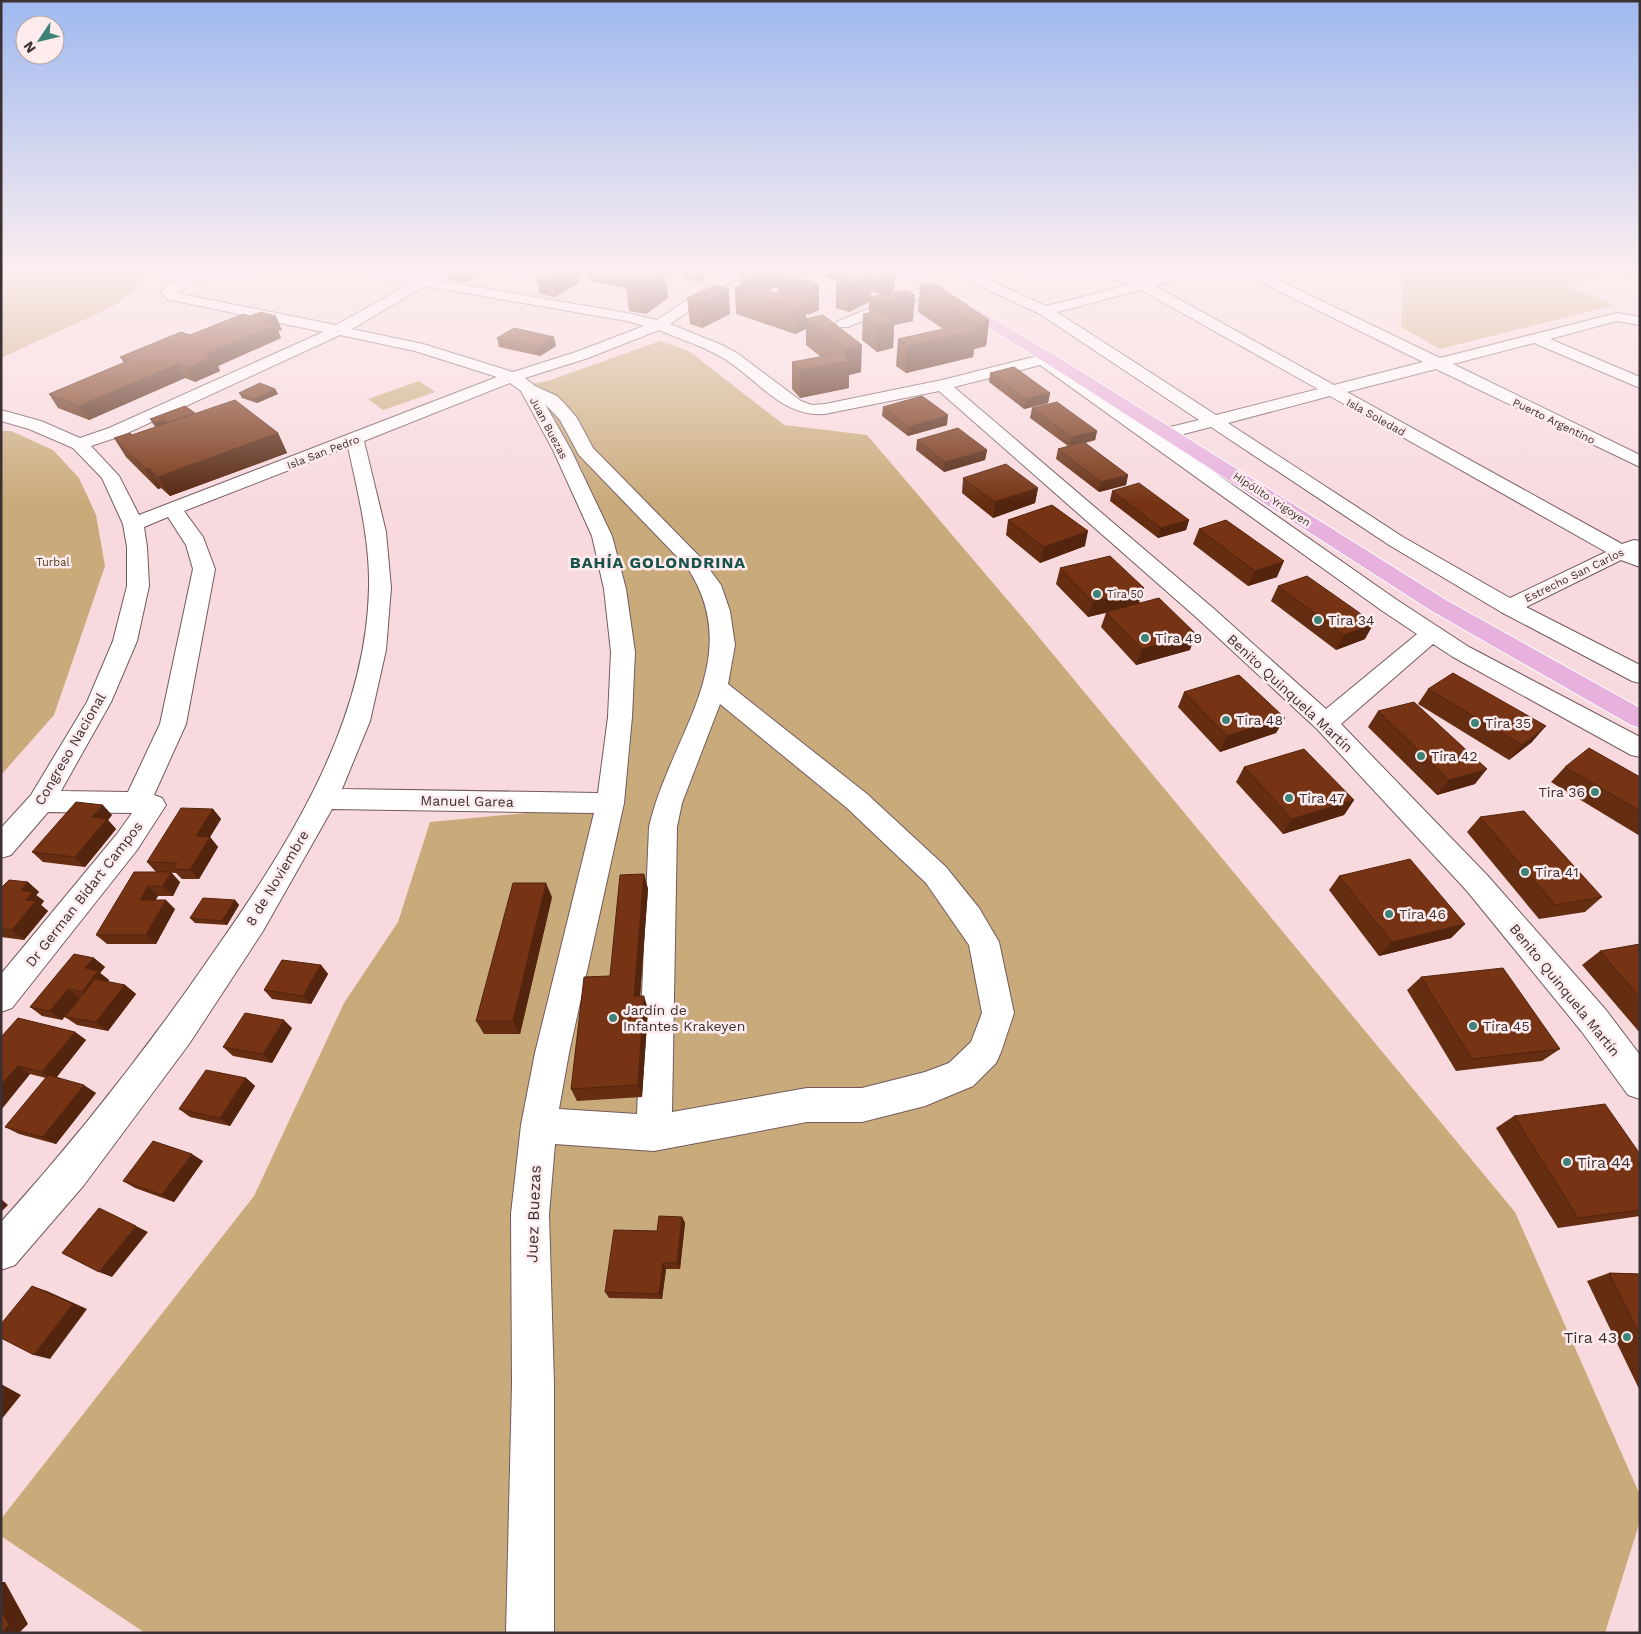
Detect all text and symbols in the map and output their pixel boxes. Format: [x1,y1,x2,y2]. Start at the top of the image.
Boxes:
north arrow [15,15,65,65]
text: N [20,39,39,56]
street label: Juan Buezas [527,395,570,461]
street label: Isla Soledad [1344,396,1408,439]
street label: Puerto Argentino [1511,396,1597,447]
street label: Isla San Pedro [285,433,361,472]
street label: Hipólito Yrigoyen [1231,470,1313,529]
street label: Estrecho San Carlos [1522,546,1626,605]
district label: BAHÍA GOLONDRINA [570,553,746,572]
park label: Turbal [36,556,70,569]
marker: Tira 50 [1091,588,1103,600]
place label: Tira 50 [1107,588,1144,601]
place label: Tira 34 [1328,612,1375,628]
marker: Tira 34 [1312,614,1324,626]
place label: Tira 49 [1155,630,1202,646]
street label: Benito Quinquela Martín [1224,631,1356,755]
marker: Tira 49 [1139,632,1151,644]
street label: Congreso Nacional [31,689,109,808]
place label: Tira 48 [1236,712,1283,728]
marker: Tira 48 [1220,714,1232,726]
place label: Tira 35 [1485,715,1531,731]
marker: Tira 35 [1469,717,1481,729]
place label: Tira 42 [1431,748,1478,764]
marker: Tira 42 [1415,750,1427,762]
place label: Tira 36 [1538,784,1585,800]
marker: Tira 36 [1589,786,1601,798]
place label: Tira 47 [1299,790,1345,806]
street label: Manuel Garea [420,792,514,810]
marker: Tira 47 [1283,792,1295,804]
street label: Dr German Bidart Campos [22,818,146,970]
street label: 8 de Noviembre [242,827,312,929]
place label: Tira 41 [1535,864,1579,880]
marker: Tira 41 [1519,866,1531,878]
place label: Tira 46 [1399,906,1446,922]
marker: Tira 46 [1383,908,1395,920]
street label: Benito Quinquela Martín [1507,921,1623,1059]
place label: Jardín de Infantes Krakeyen [623,1002,745,1034]
marker: Jardín de Infantes Krakeyen [607,1012,619,1024]
place label: Tira 45 [1483,1018,1530,1034]
marker: Tira 45 [1467,1020,1479,1032]
place label: Tira 44 [1577,1153,1631,1172]
marker: Tira 44 [1561,1156,1573,1168]
street label: Juez Buezas [522,1165,545,1263]
place label: Tira 43 [1564,1328,1617,1347]
marker: Tira 43 [1621,1331,1633,1343]

